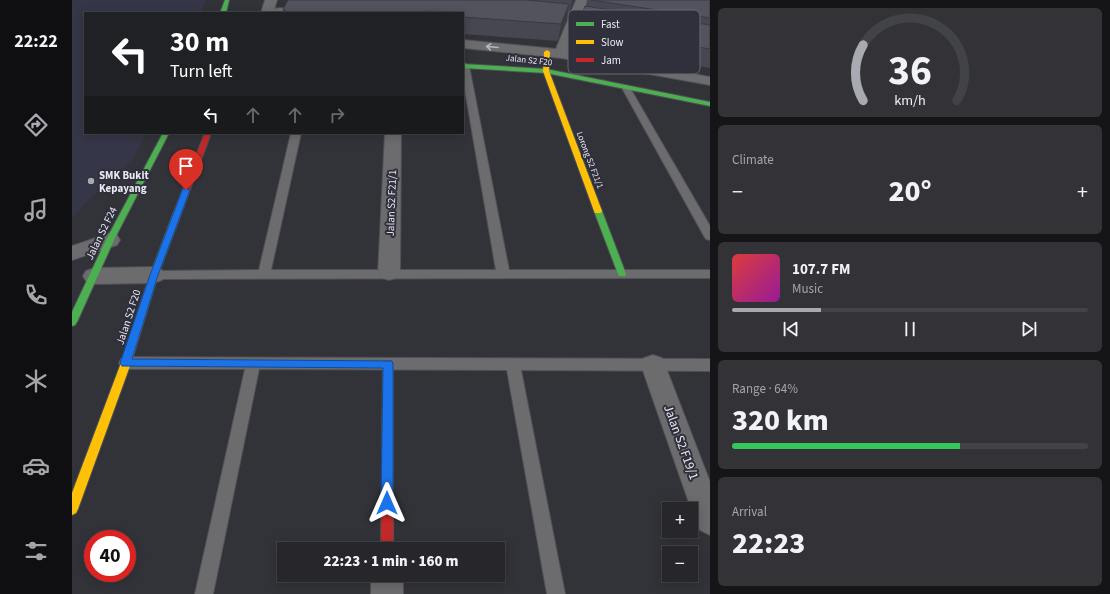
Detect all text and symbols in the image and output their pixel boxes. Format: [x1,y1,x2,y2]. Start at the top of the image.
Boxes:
legend [568,10,700,74]
text: Fast [601,17,620,32]
text: 30 m [170,22,229,62]
icon: left [104,28,156,80]
text: 22:22 [14,29,58,54]
text: Slow [601,35,624,50]
text: 36 [888,40,932,100]
one-way arrow [486,43,499,51]
street label: Jalan S2 F20 [505,52,553,69]
text: Jam [601,53,621,68]
text: Turn left [170,59,232,84]
text: km/h [894,89,926,110]
icon: left [200,104,222,126]
icon: ahead [242,104,264,126]
icon: ahead [284,104,306,126]
icon: right [326,104,348,126]
icon: directions [22,111,50,139]
street label: Lorong S2 F21/1 [573,130,606,191]
pin [169,149,203,190]
text: Climate [732,151,774,169]
icon: arrive [175,155,197,177]
place label: SMK Bukit Kepayang [99,168,149,196]
street label: Jalan S2 F21/1 [383,169,400,237]
text: 20° [888,170,932,213]
marker: SMK Bukit Kepayang [86,176,96,186]
text: − [732,176,743,208]
text: + [1077,176,1088,208]
icon: music [22,196,50,224]
street label: Jalan S2 F24 [82,204,121,262]
text: 107.7 FM [792,259,850,280]
text: Music [792,280,823,298]
icon: phone [22,281,50,309]
street label: Jalan S2 F20 [112,288,144,347]
icon: previous [780,318,802,340]
icon: pause [899,318,921,340]
icon: next [1018,318,1040,340]
icon: climate [22,367,50,395]
text: Range · 64% [732,380,798,398]
text: 320 km [732,399,829,442]
street label: Jalan S2 F19/1 [659,402,703,482]
icon: car [22,452,50,480]
position arrow [366,482,408,524]
map controls [662,502,698,582]
button: + [662,502,698,538]
text: Arrival [732,503,767,521]
text: 22:23 [732,522,805,565]
speed limit sign: 40 [84,530,136,582]
icon: filters [22,537,50,565]
button: − [662,546,698,582]
text: 22:23 · 1 min · 160 m [324,551,458,572]

